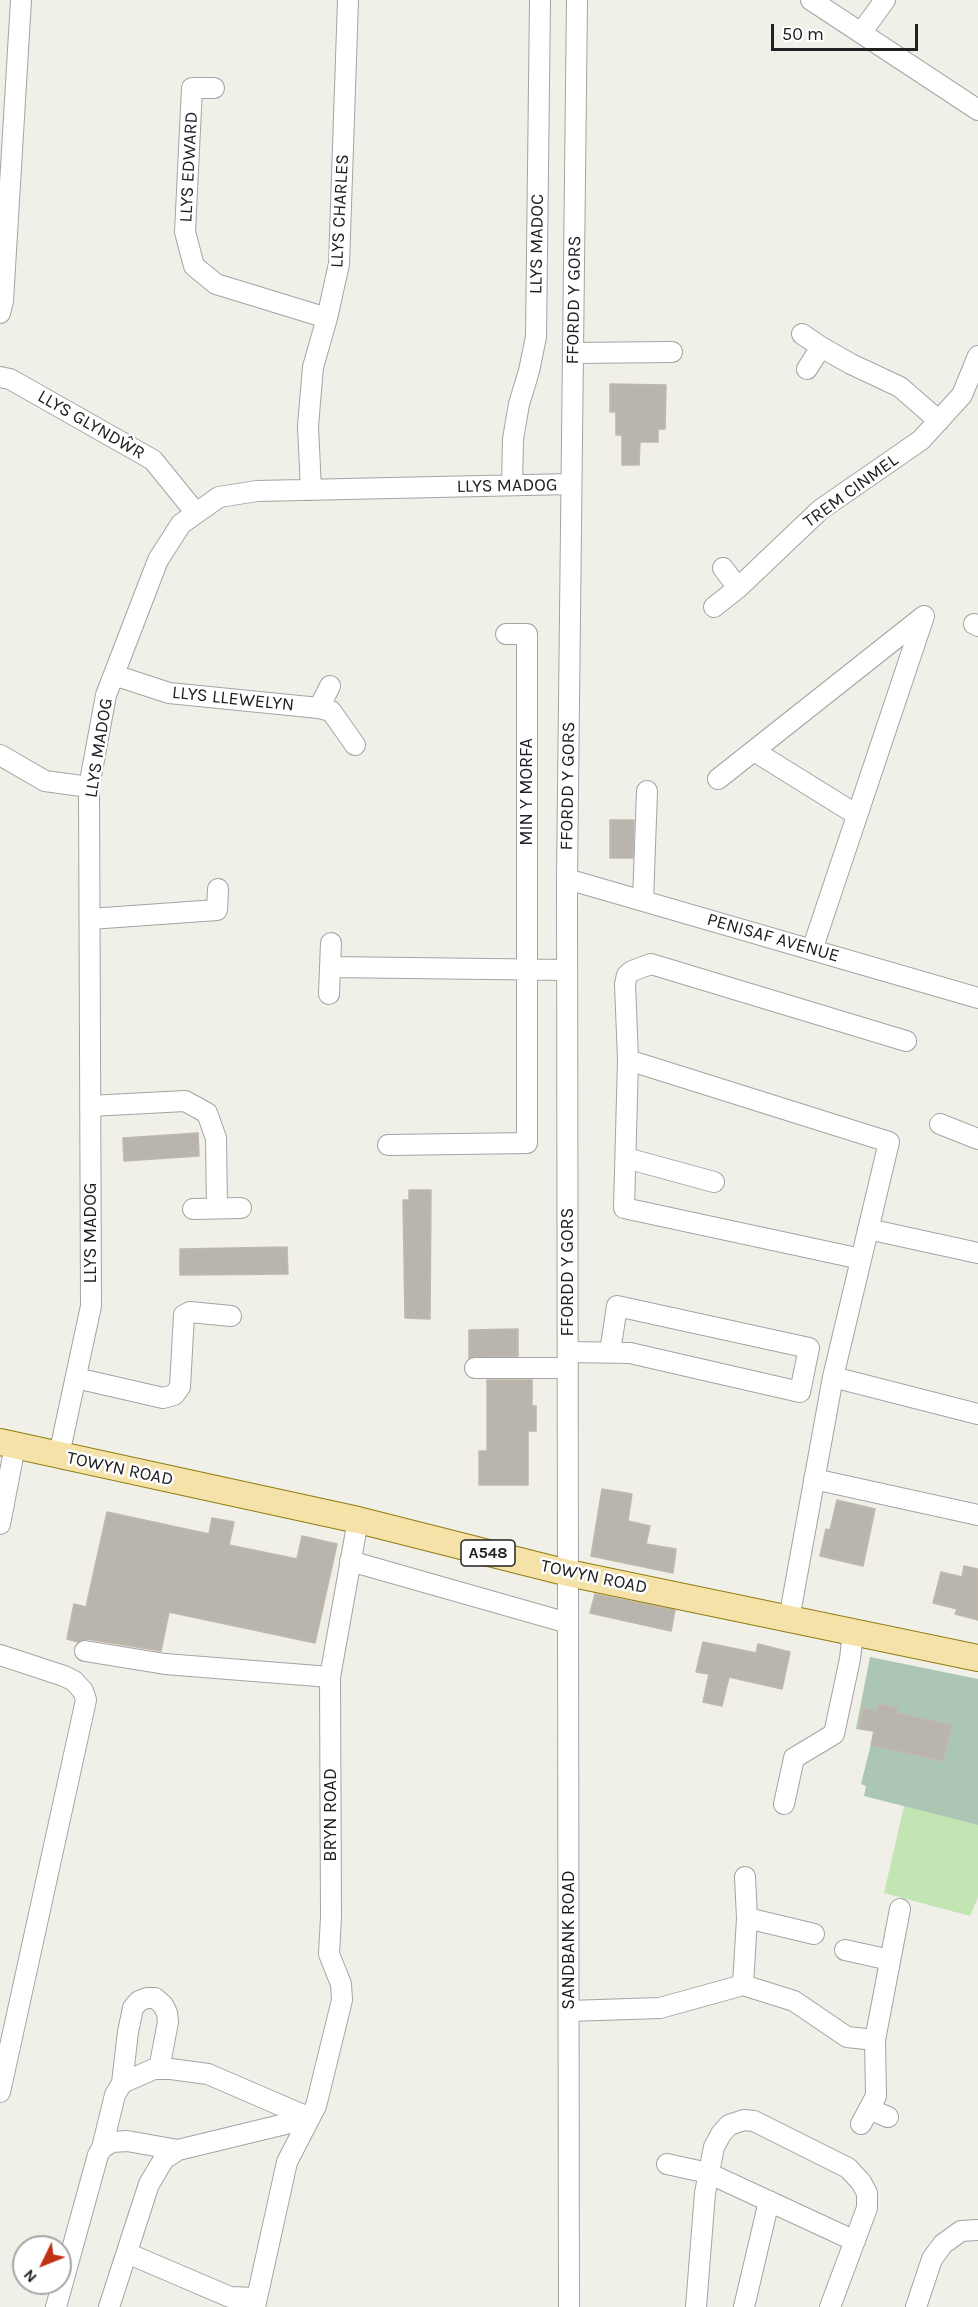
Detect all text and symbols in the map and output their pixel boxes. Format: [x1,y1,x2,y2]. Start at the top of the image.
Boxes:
scale bar [774,12,921,50]
text: 50 m [782,23,824,45]
street label: LLYS EDWARD [175,111,203,223]
street label: LLYS CHARLES [326,154,354,268]
street label: LLYS MADOC [525,194,549,294]
street label: FFORDD Y GORS [562,235,586,365]
street label: LLYS GLYNDŴR [34,386,148,464]
street label: TREM CINMEL [799,449,903,533]
street label: LLYS MADOG [456,474,558,498]
street label: LLYS LLEWELYN [171,682,295,716]
street label: LLYS MADOG [80,697,118,799]
street label: FFORDD Y GORS [556,721,580,851]
street label: MIN Y MORFA [516,738,538,846]
street label: PENISAF AVENUE [704,909,842,967]
street label: LLYS MADOG [80,1183,102,1283]
street label: FFORDD Y GORS [557,1208,579,1336]
street label: TOWYN ROAD [65,1447,175,1491]
road number: A548 [461,1540,515,1566]
street label: TOWYN ROAD [539,1555,649,1599]
street label: BRYN ROAD [320,1768,342,1862]
street label: SANDBANK ROAD [558,1870,580,2010]
north arrow [12,2235,72,2295]
text: N [19,2266,41,2287]

